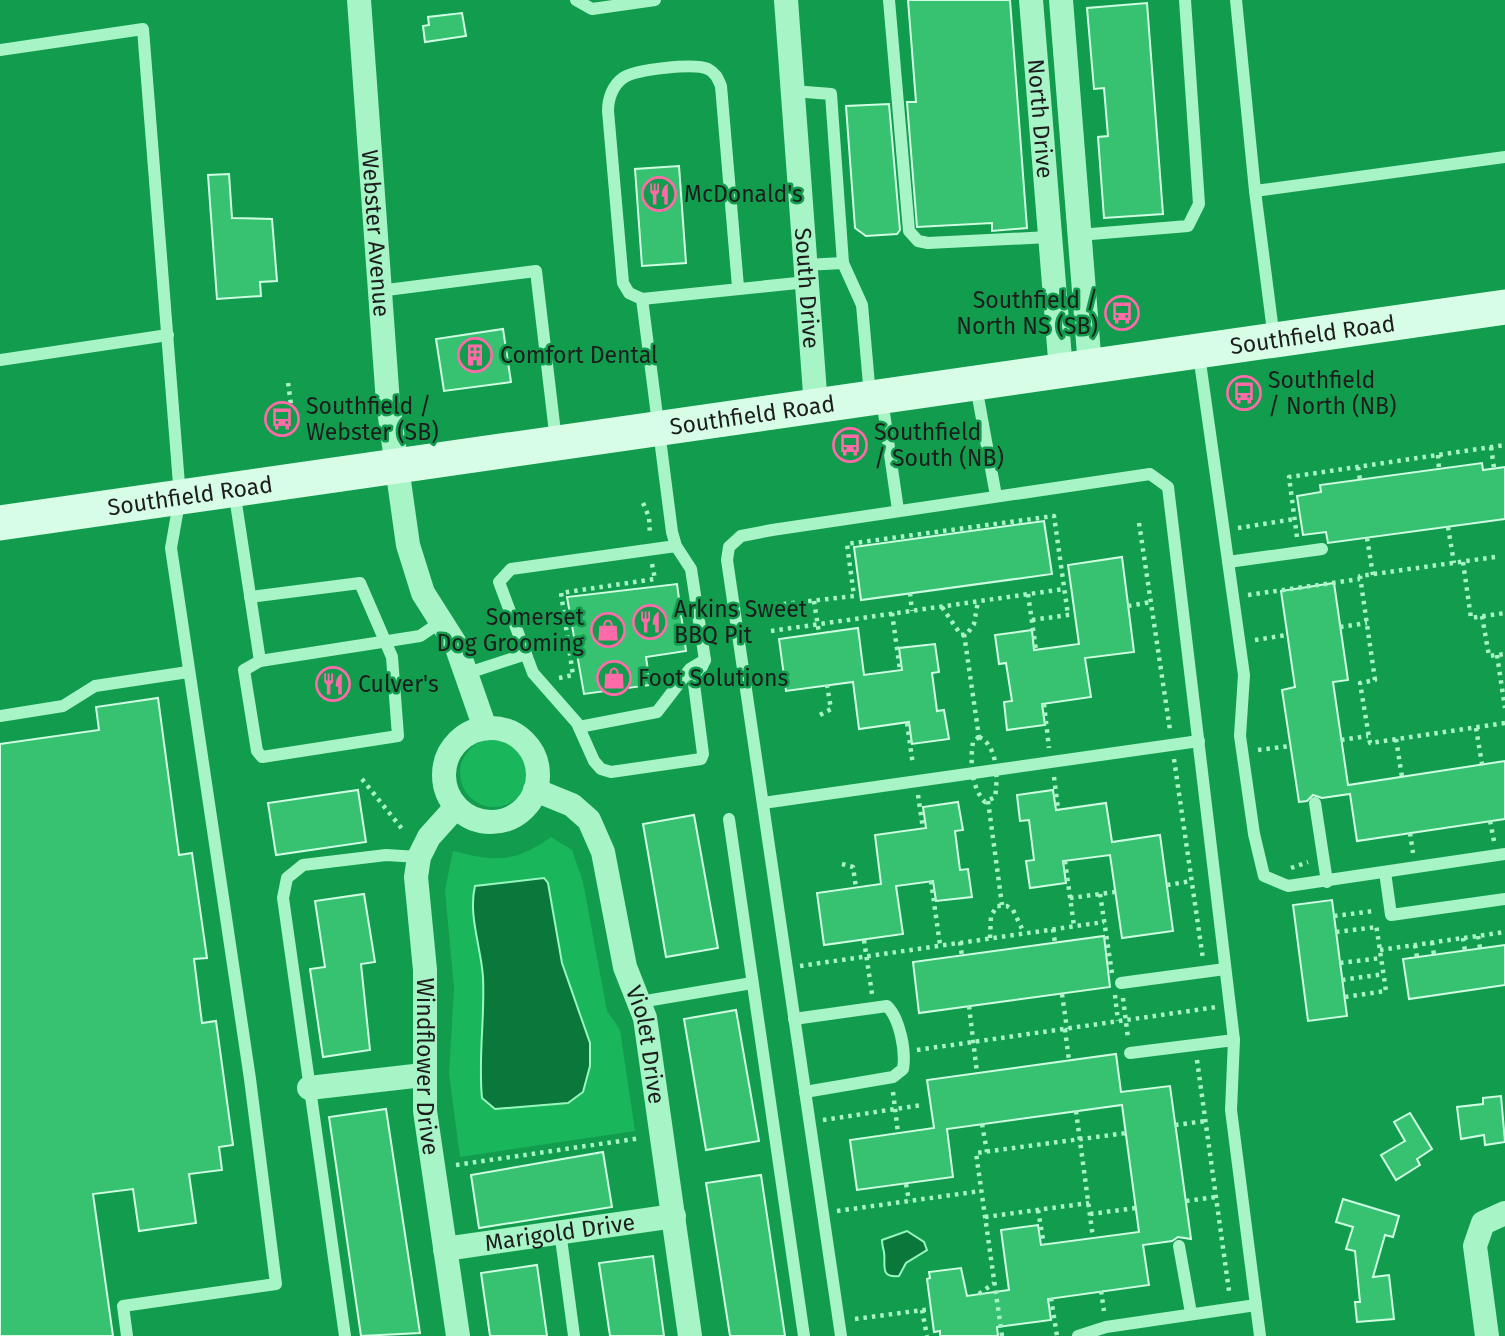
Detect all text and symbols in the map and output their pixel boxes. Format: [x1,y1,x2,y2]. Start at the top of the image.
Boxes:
street label: North Drive [1022,58,1059,180]
street label: Webster Avenue [356,149,396,318]
restaurant icon: McDonald's [640,175,678,213]
place label: McDonald's [684,180,803,208]
street label: South Drive [789,227,826,350]
place label: Southfield / North NS (SB) [956,286,1098,340]
bus stop icon: Southfield / North NS (SB) [1103,294,1141,332]
street label: Southfield Road [1228,309,1397,360]
building icon: Comfort Dental [456,336,494,374]
place label: Comfort Dental [500,341,658,369]
place label: Southfield / North (NB) [1268,366,1397,420]
bus stop icon: Southfield / North (NB) [1225,374,1263,412]
street label: Southfield Road [668,389,837,441]
place label: Southfield / Webster (SB) [306,392,439,446]
bus stop icon: Southfield / Webster (SB) [263,400,301,438]
place label: Southfield / South (NB) [874,418,1004,472]
bus stop icon: Southfield / South (NB) [831,426,869,464]
street label: Southfield Road [106,470,274,521]
place label: Arkins Sweet BBQ Pit [674,595,808,649]
place label: Somerset Dog Grooming [437,603,585,657]
restaurant icon: Arkins Sweet BBQ Pit [631,603,669,641]
shop icon: Somerset Dog Grooming [589,611,627,649]
shop icon: Foot Solutions [595,659,633,697]
place label: Foot Solutions [638,664,788,692]
restaurant icon: Culver's [314,665,352,703]
place label: Culver's [358,670,439,698]
street label: Windflower Drive [411,978,445,1157]
street label: Violet Drive [620,982,671,1106]
street label: Marigold Drive [483,1208,637,1257]

